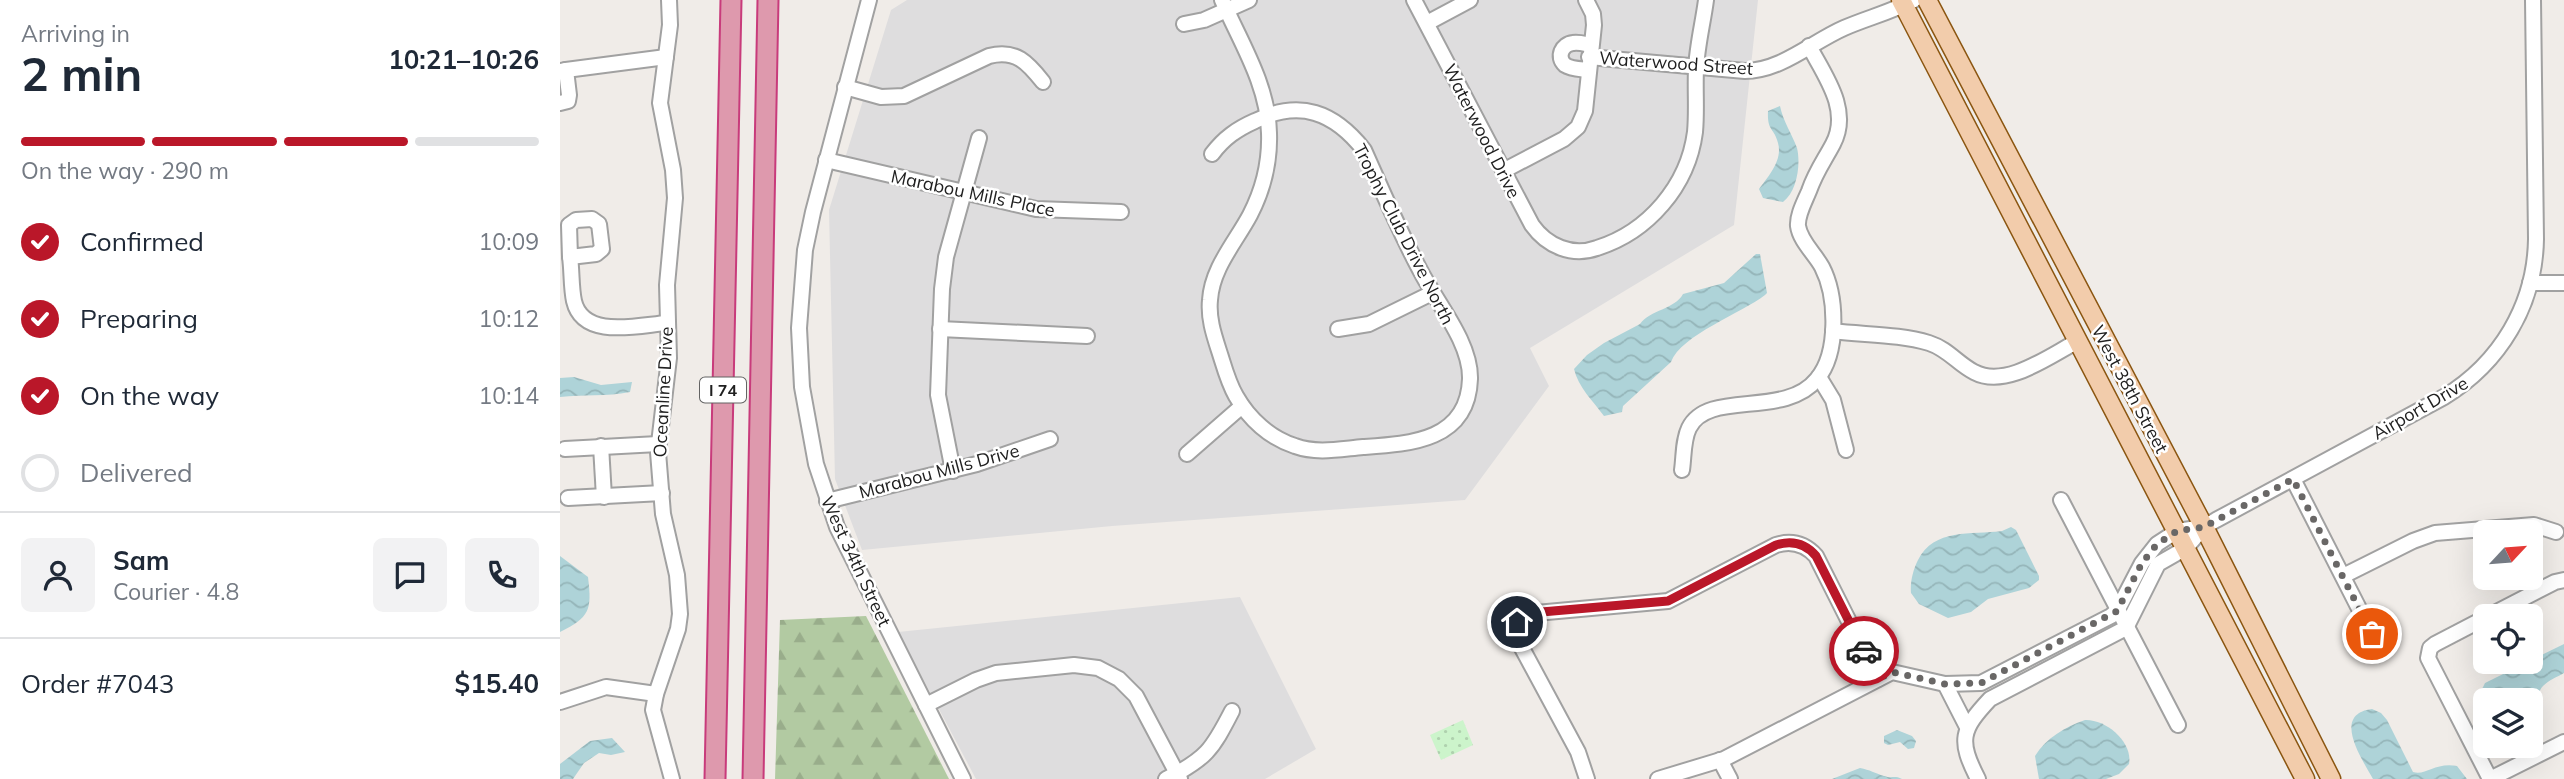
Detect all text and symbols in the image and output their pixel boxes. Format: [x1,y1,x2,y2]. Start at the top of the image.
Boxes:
text: Arriving in [21,19,130,48]
text: 10:21–10:26 [388,43,539,76]
text: 2 min [21,45,142,103]
street label: Waterwood Street [1598,46,1754,80]
street label: Waterwood Drive [1438,60,1526,202]
street label: Trophy Club Drive North [1348,140,1460,328]
text: On the way · 290 m [21,156,229,185]
street label: Marabou Mills Place [889,164,1057,222]
icon: check [21,223,59,261]
text: Confirmed [80,225,204,258]
text: 10:09 [479,227,539,256]
icon: check [21,300,59,338]
text: Preparing [80,302,198,335]
text: 10:12 [479,304,539,333]
street label: West 38th Street [2087,321,2173,457]
street label: Oceanline Drive [648,326,678,458]
street label: Airport Drive [2368,371,2472,445]
icon: check [21,377,59,415]
road number: I 74 [700,378,746,402]
text: On the way [80,379,219,412]
text: 10:14 [479,381,539,410]
street label: Marabou Mills Drive [856,439,1022,503]
text: Delivered [80,456,193,489]
street label: West 34th Street [816,492,896,630]
north arrow [2473,520,2543,590]
map controls [2473,520,2543,758]
button: person [21,538,95,612]
button: chat [373,538,447,612]
button: phone [465,538,539,612]
text: Sam [113,544,169,577]
text: Courier · 4.8 [113,577,239,606]
pin [1487,592,1547,652]
icon: home [1498,603,1536,641]
pin [2342,604,2402,664]
button: locate [2473,604,2543,674]
icon: bag [2353,615,2391,653]
courier [1829,616,1899,686]
icon: car [1845,632,1883,670]
text: Order #7043 [21,667,174,700]
text: $15.40 [455,667,539,700]
button: layers [2473,688,2543,758]

